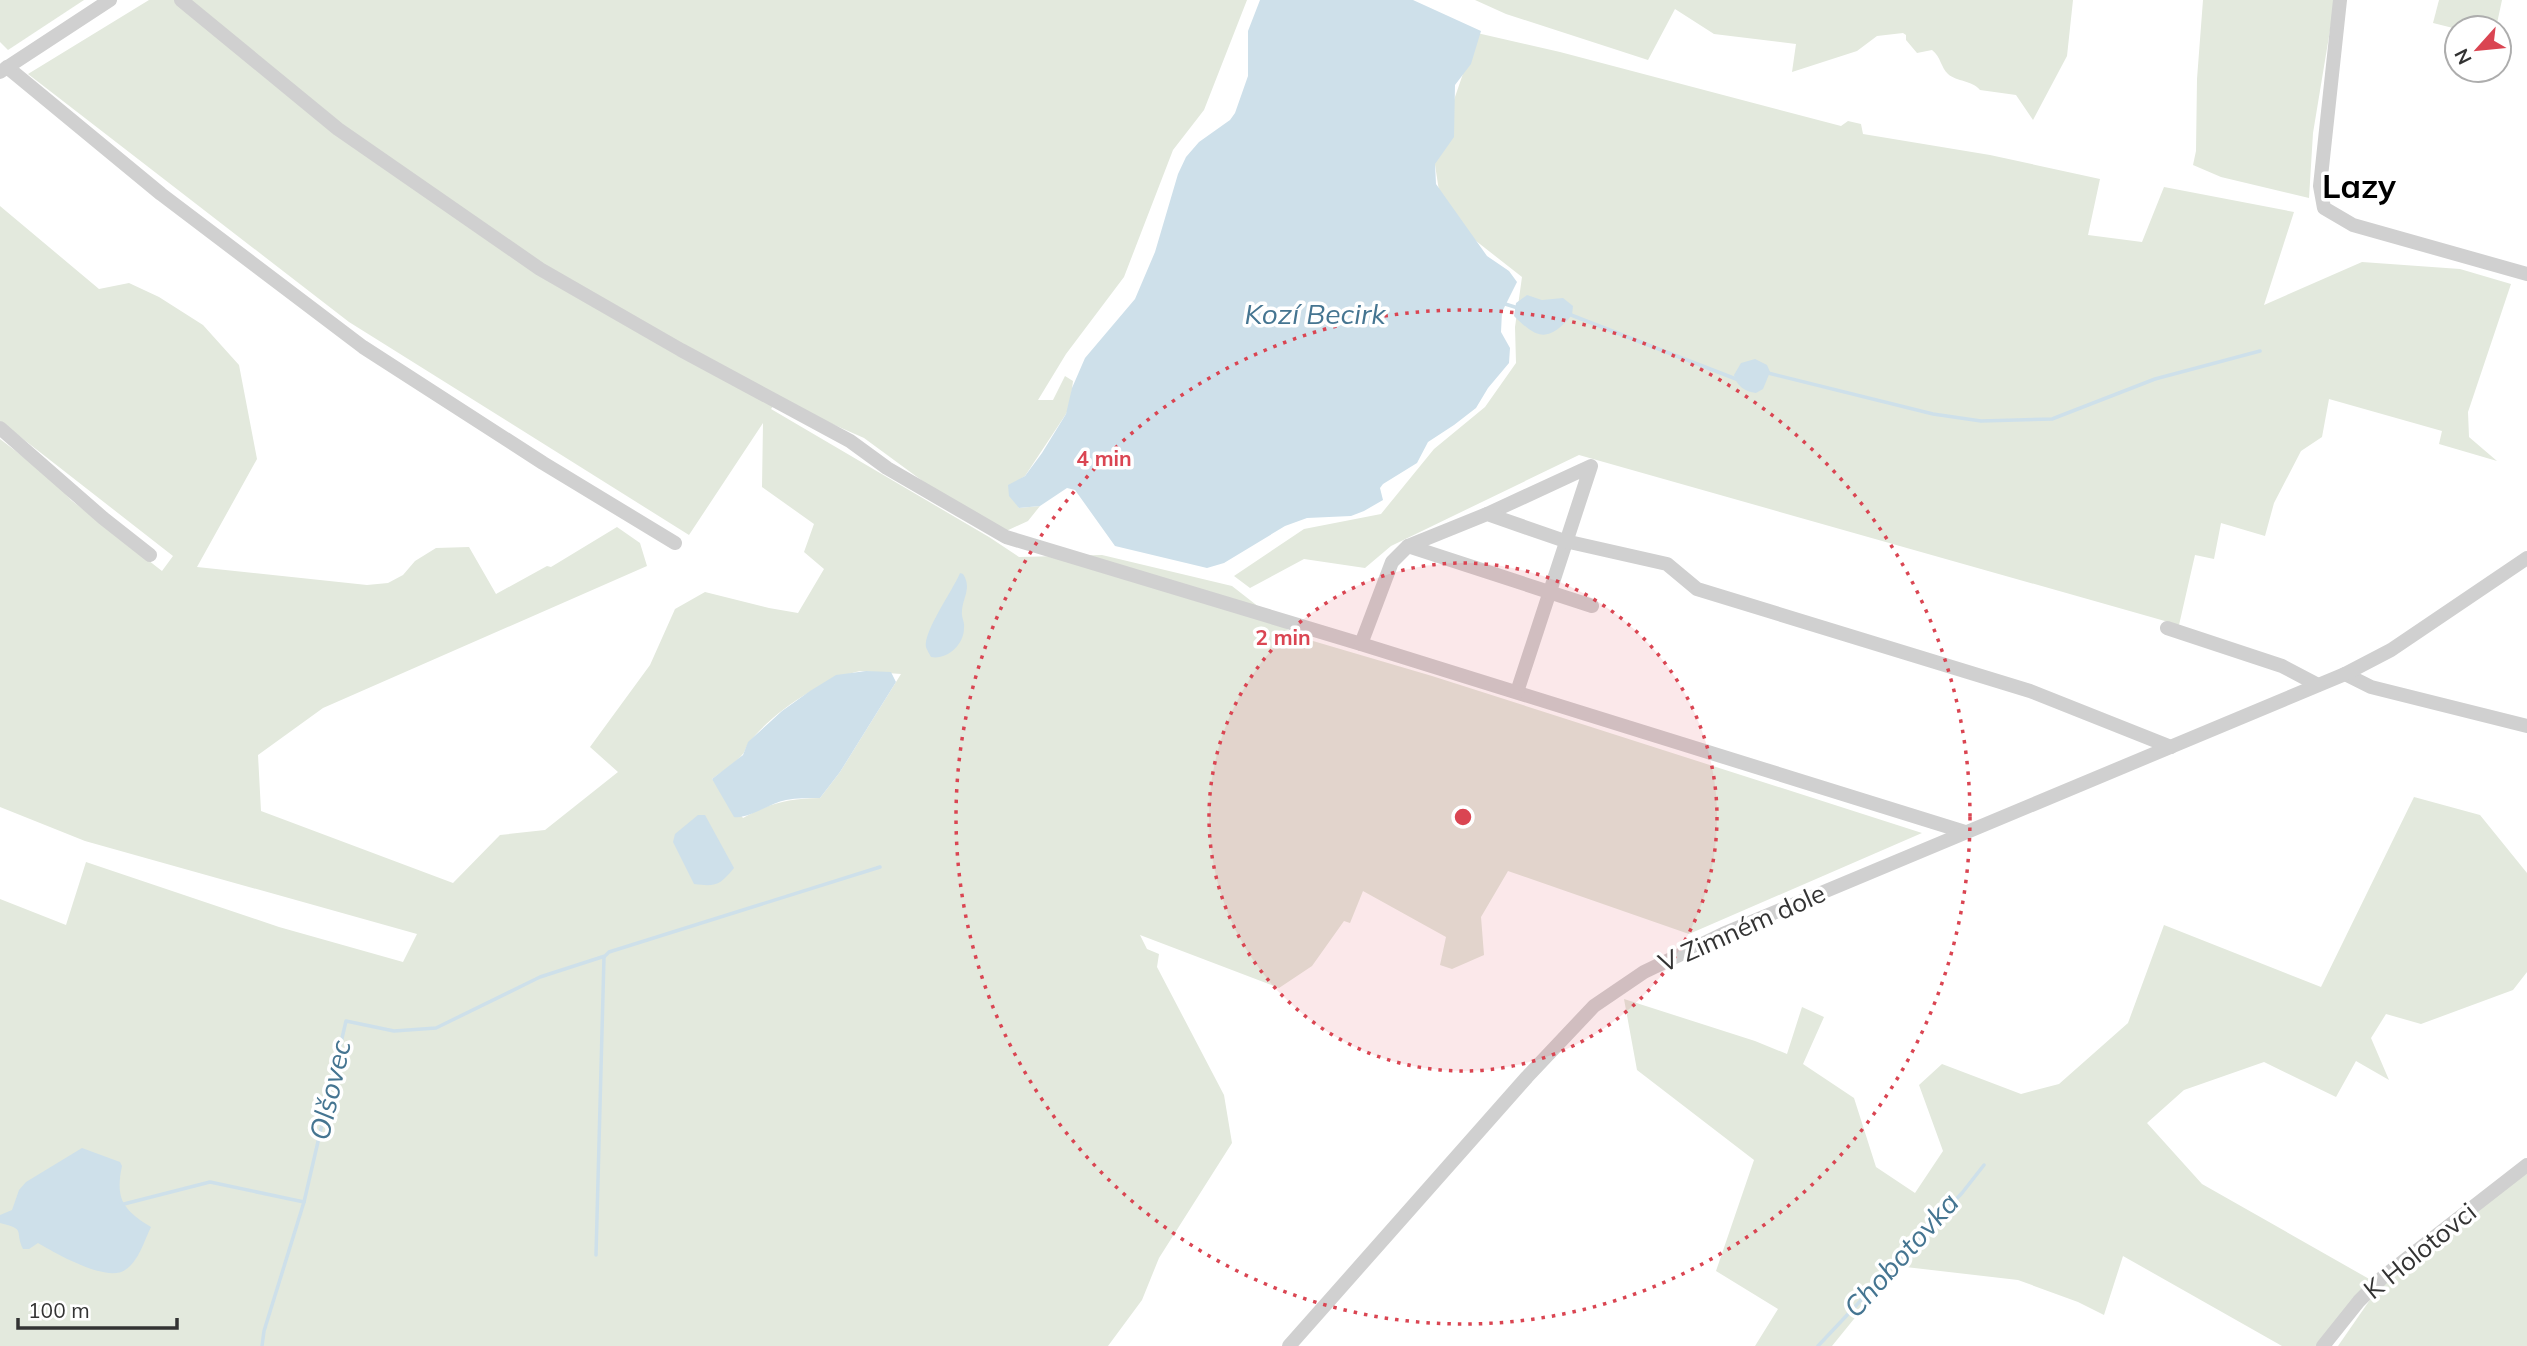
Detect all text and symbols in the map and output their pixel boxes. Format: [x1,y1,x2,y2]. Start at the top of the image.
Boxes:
north arrow [2443,14,2513,84]
text: N [2449,45,2477,69]
district label: Lazy [2322,165,2396,206]
water label: Kozí Becirk [1244,296,1387,331]
text: 4 min [1076,445,1132,471]
text: 2 min [1255,624,1311,650]
centre of rings [1451,805,1475,829]
street label: V Zimném dole [1653,876,1830,979]
water label: Olšovec [301,1036,358,1143]
water label: Chobotovka [1836,1185,1966,1324]
street label: K Holotovci [2357,1195,2483,1306]
scale bar [18,1286,177,1330]
text: 100 m [28,1297,90,1323]

